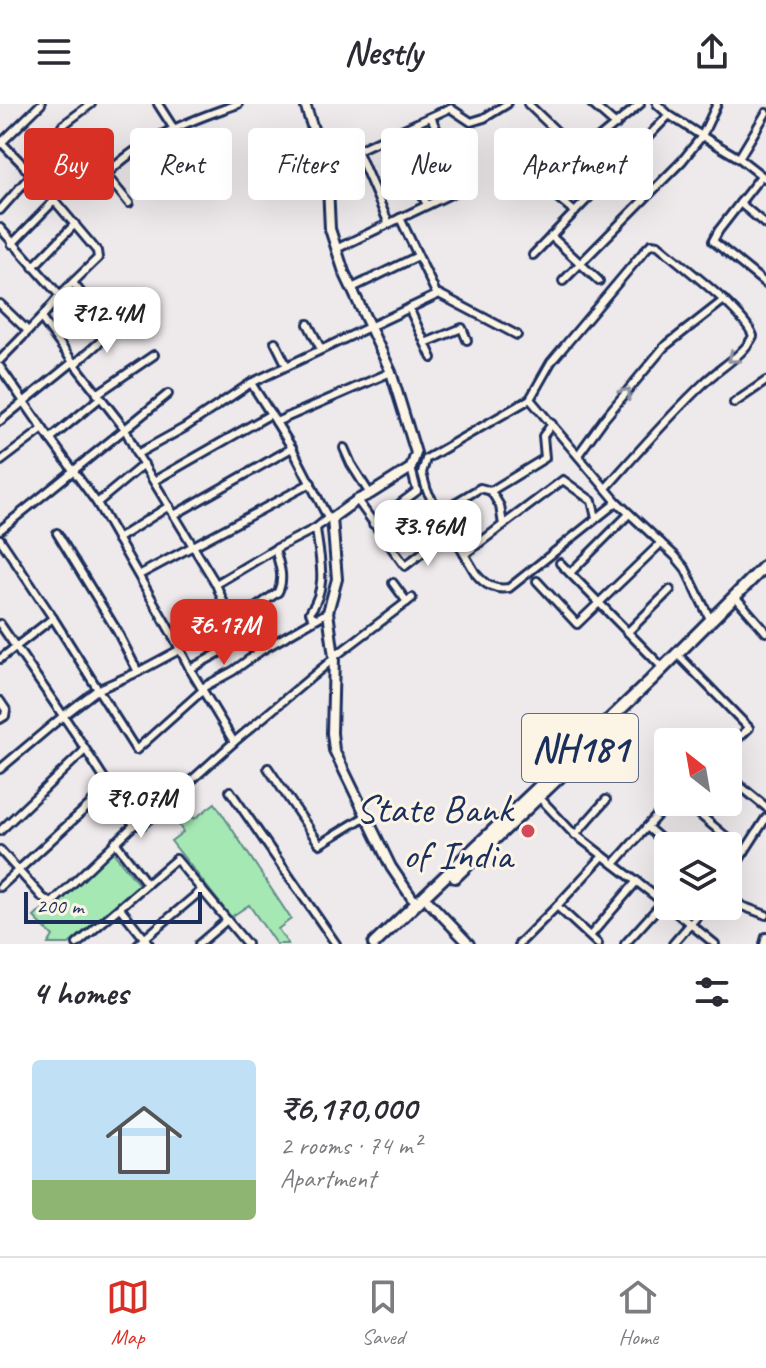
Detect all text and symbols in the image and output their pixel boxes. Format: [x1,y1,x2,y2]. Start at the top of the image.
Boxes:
text: Nestly [344,29,422,75]
icon: menu [32,30,76,74]
icon: share [690,30,734,74]
chip: Buy [24,128,114,200]
chip: Rent [130,128,232,200]
chip: Filters [248,128,365,200]
chip: New [381,128,478,200]
chip: Apartment [494,128,653,200]
pin: ₹12.4M [42,287,172,355]
text: ₹12.4M [72,296,142,329]
one-way arrow [727,348,742,363]
one-way arrow [616,388,631,402]
pin: ₹3.96M [363,500,493,568]
text: ₹3.96M [392,509,464,542]
pin: ₹6.17M [159,599,289,667]
text: ₹6.17M [188,608,260,641]
road number: NH181 [522,714,638,782]
north arrow [654,728,742,816]
map controls [654,728,742,920]
pin: ₹9.07M [76,772,206,840]
text: ₹9.07M [106,781,176,814]
place label: State Bank of India [356,784,516,880]
marker: State Bank of India [519,822,537,840]
button: layers [654,832,742,920]
scale bar [24,888,202,924]
text: 200 m [36,892,83,920]
icon: filters [690,970,734,1014]
text: 4 homes [32,971,128,1014]
text: ₹6,170,000 [280,1086,416,1129]
icon: home [96,1092,192,1188]
text: 2 rooms · 74 m² [280,1129,421,1162]
text: Apartment [280,1162,376,1195]
tab: Map [106,1275,150,1351]
tab: Saved [361,1275,405,1351]
tab: Home [616,1275,660,1351]

